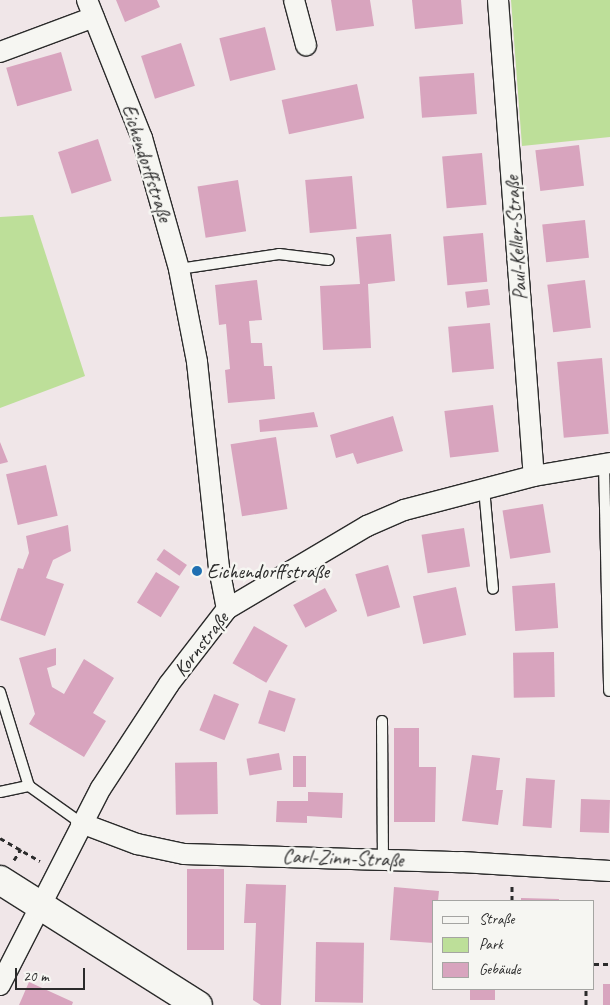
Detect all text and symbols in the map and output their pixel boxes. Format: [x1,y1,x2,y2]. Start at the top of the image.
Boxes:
street label: Eichendorffstraße [117,101,177,225]
street label: Paul-Keller-Straße [500,175,532,301]
place label: Eichendorffstraße [207,559,329,583]
marker: Eichendorffstraße [191,565,203,577]
street label: Kornstraße [168,607,234,681]
street label: Carl-Zinn-Straße [282,844,404,872]
legend [432,900,595,990]
text: Straße [479,910,514,929]
text: Park [479,935,503,954]
scale bar [18,958,88,990]
text: Gebäude [479,960,521,979]
text: 20 m [23,967,49,986]

